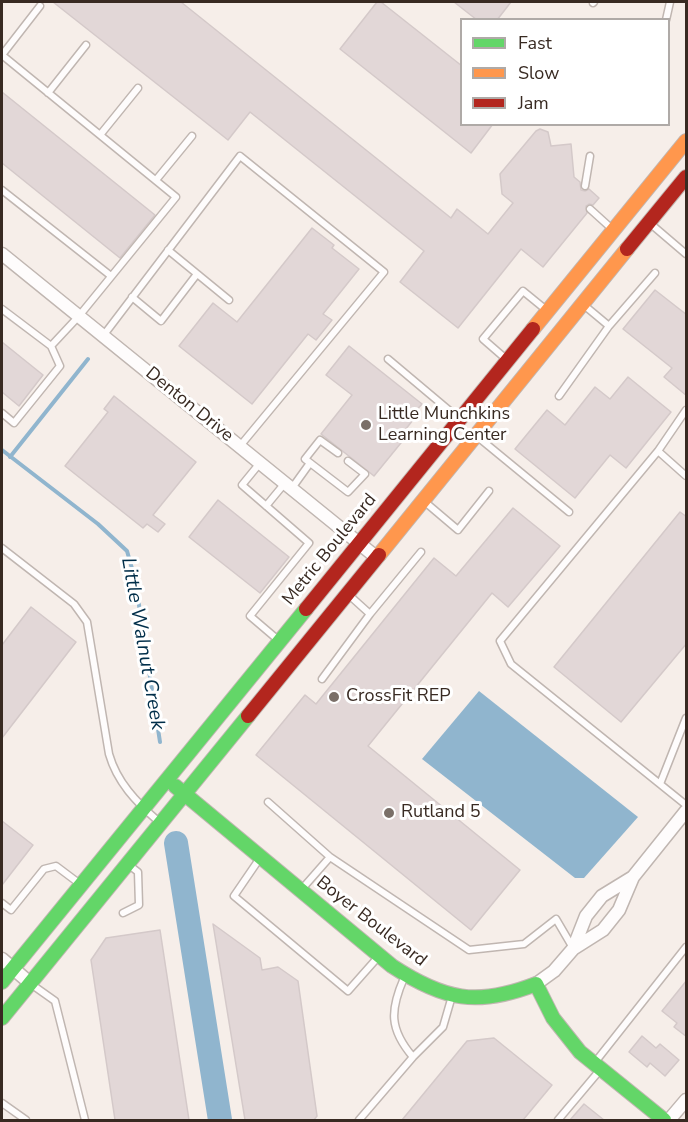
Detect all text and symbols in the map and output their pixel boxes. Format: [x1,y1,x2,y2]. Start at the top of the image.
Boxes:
legend [460,18,670,126]
text: Fast [518,31,552,55]
text: Slow [518,61,559,85]
text: Jam [518,91,549,115]
street label: Denton Drive [141,363,237,447]
place label: Little Munchkins Learning Center [378,404,510,446]
marker: Little Munchkins Learning Center [359,418,373,432]
street label: Metric Boulevard [278,490,382,610]
water label: Little Walnut Creek [115,556,169,732]
place label: CrossFit REP [346,686,451,708]
marker: CrossFit REP [327,690,341,704]
place label: Rutland 5 [401,802,480,824]
marker: Rutland 5 [382,806,396,820]
street label: Boyer Boulevard [311,872,431,972]

